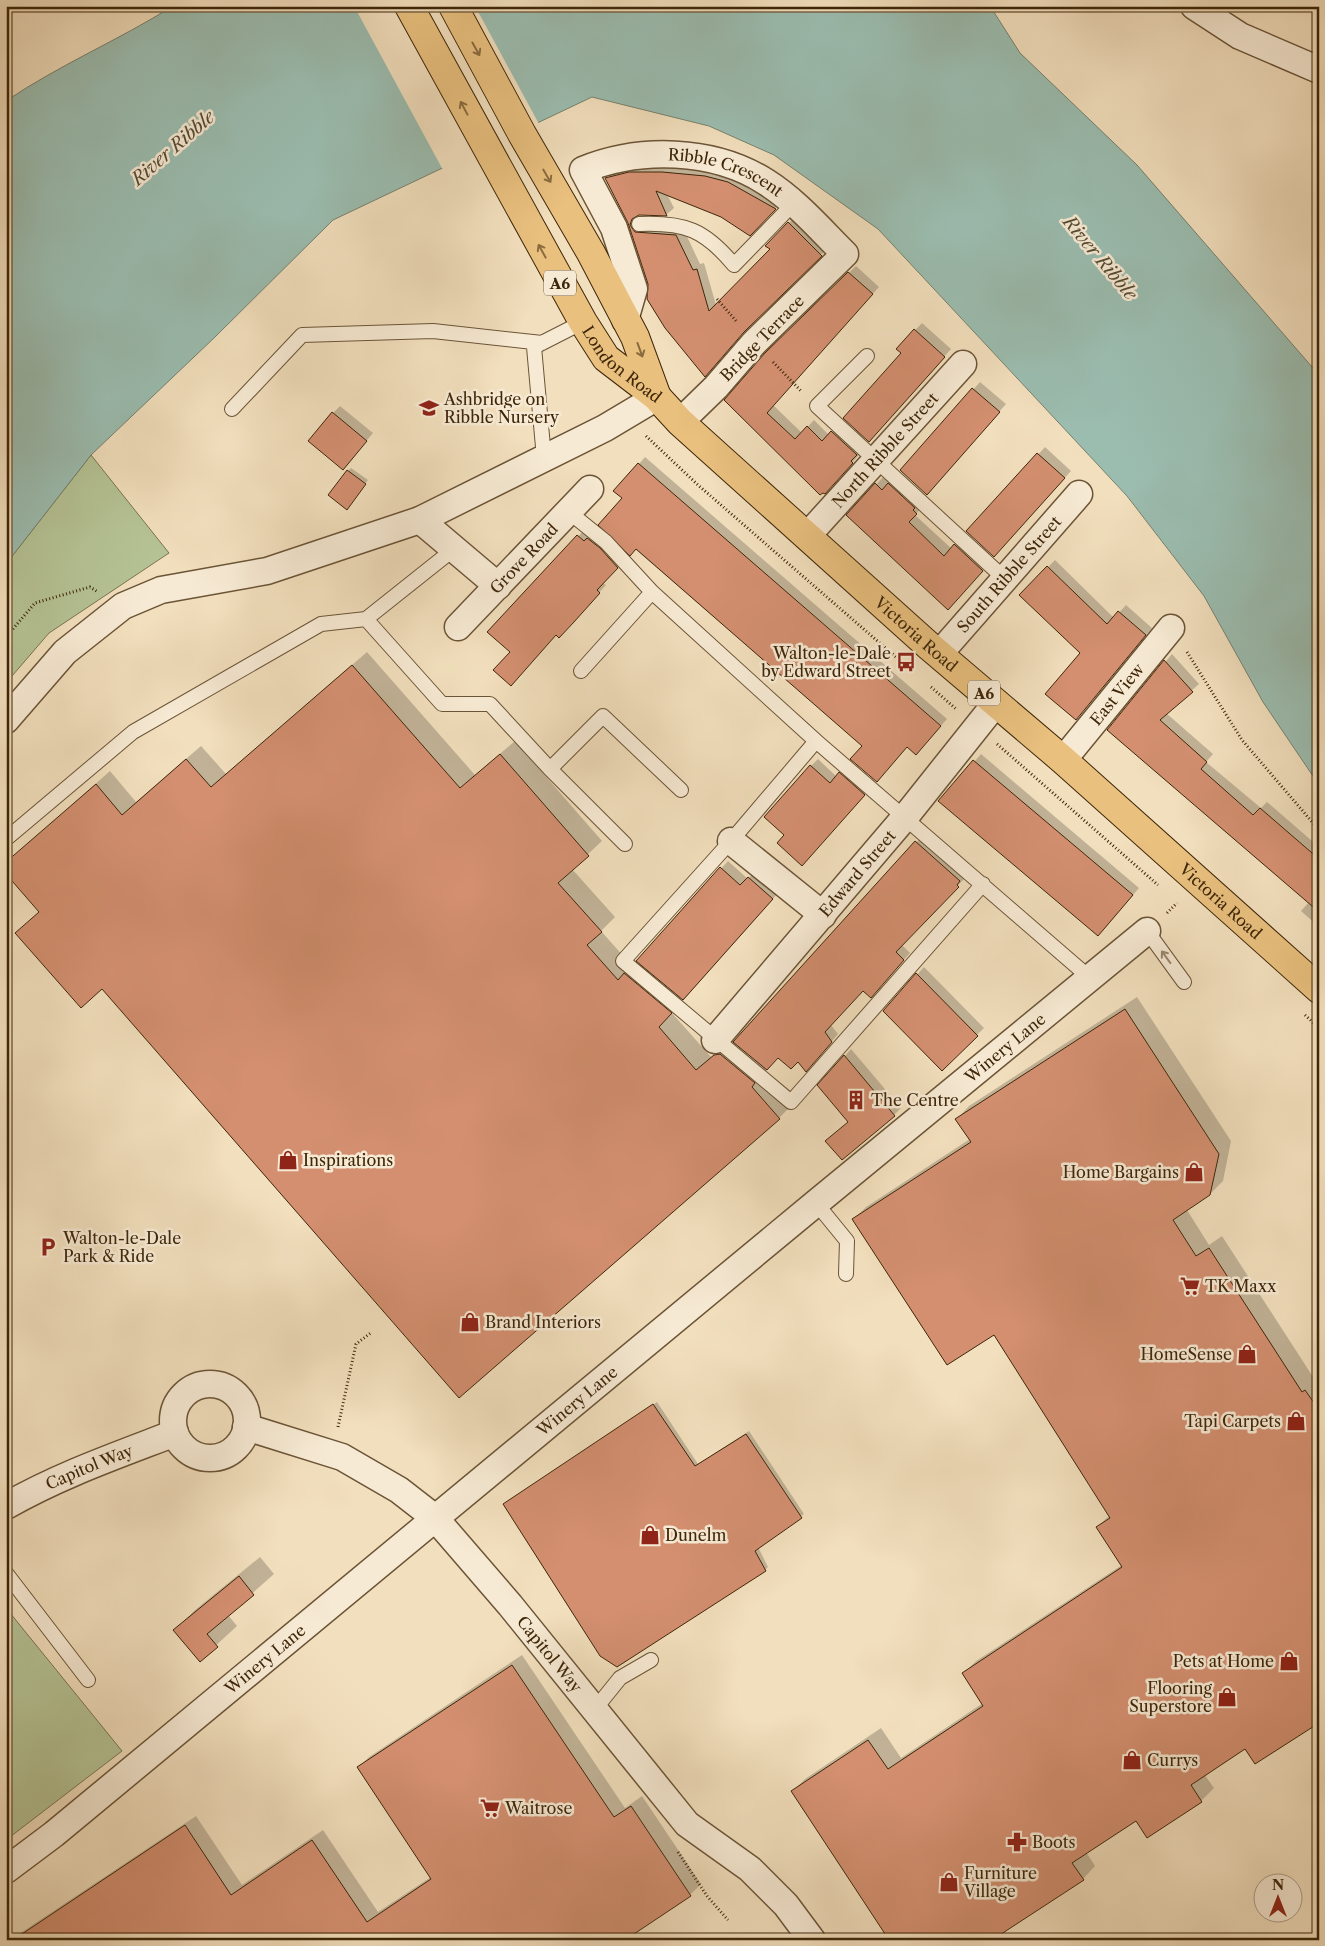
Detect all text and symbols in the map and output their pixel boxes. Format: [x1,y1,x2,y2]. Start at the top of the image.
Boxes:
one-way arrow [472,41,481,56]
one-way arrow [459,101,469,116]
water label: River Ribble [125,105,220,191]
street label: Ribble Crescent [667,144,788,201]
one-way arrow [542,169,552,183]
water label: River Ribble [1057,210,1142,306]
one-way arrow [537,243,547,258]
road number: A6 [544,270,576,296]
street label: Bridge Terrace [716,291,808,385]
street label: London Road [578,322,666,407]
one-way arrow [636,342,645,358]
street label: North Ribble Street [828,388,942,512]
place label: Ashbridge on Ribble Nursery [443,389,560,427]
school or university icon: Ashbridge on Ribble Nursery [418,397,440,419]
street label: South Ribble Street [952,512,1065,637]
street label: Grove Road [485,519,562,598]
street label: Victoria Road [870,591,962,676]
place label: Walton-le-Dale by Edward Street [761,643,891,681]
bus stop icon: Walton-le-Dale by Edward Street [895,651,917,673]
street label: East View [1086,659,1148,729]
road number: A6 [968,680,1000,706]
street label: Edward Street [815,826,900,921]
street label: Victoria Road [1174,858,1266,943]
one-way arrow [1161,950,1171,964]
street label: Winery Lane [960,1009,1050,1087]
building icon: The Centre [845,1089,867,1111]
place label: The Centre [871,1090,959,1110]
shop icon: Inspirations [277,1149,299,1171]
place label: Inspirations [303,1150,393,1170]
shop icon: Home Bargains [1183,1161,1205,1183]
place label: Home Bargains [1063,1162,1179,1182]
place label: Walton-le-Dale Park & Ride [62,1228,181,1266]
parking icon: Walton-le-Dale Park & Ride [37,1236,59,1258]
supermarket icon: TK Maxx [1179,1275,1201,1297]
place label: TK Maxx [1205,1276,1277,1296]
shop icon: Brand Interiors [459,1311,481,1333]
place label: Brand Interiors [485,1312,601,1332]
shop icon: HomeSense [1236,1343,1258,1365]
place label: HomeSense [1141,1344,1232,1364]
street label: Winery Lane [532,1362,621,1441]
shop icon: Tapi Carpets [1285,1410,1307,1432]
place label: Tapi Carpets [1184,1411,1281,1431]
street label: Capitol Way [42,1440,137,1494]
shop icon: Dunelm [639,1524,661,1546]
place label: Dunelm [665,1525,727,1545]
street label: Capitol Way [513,1612,587,1697]
street label: Winery Lane [220,1620,309,1699]
shop icon: Pets at Home [1278,1650,1300,1672]
place label: Pets at Home [1173,1651,1274,1671]
place label: Flooring Superstore [1129,1678,1213,1716]
shop icon: Flooring Superstore [1216,1686,1238,1708]
shop icon: Currys [1121,1749,1143,1771]
place label: Currys [1147,1750,1198,1770]
supermarket icon: Waitrose [479,1797,501,1819]
place label: Waitrose [504,1798,572,1818]
pharmacy icon: Boots [1006,1831,1028,1853]
place label: Boots [1032,1832,1075,1852]
place label: Furniture Village [963,1863,1037,1901]
shop icon: Furniture Village [938,1871,960,1893]
north arrow [1252,1874,1302,1924]
text: N [1272,1876,1284,1894]

